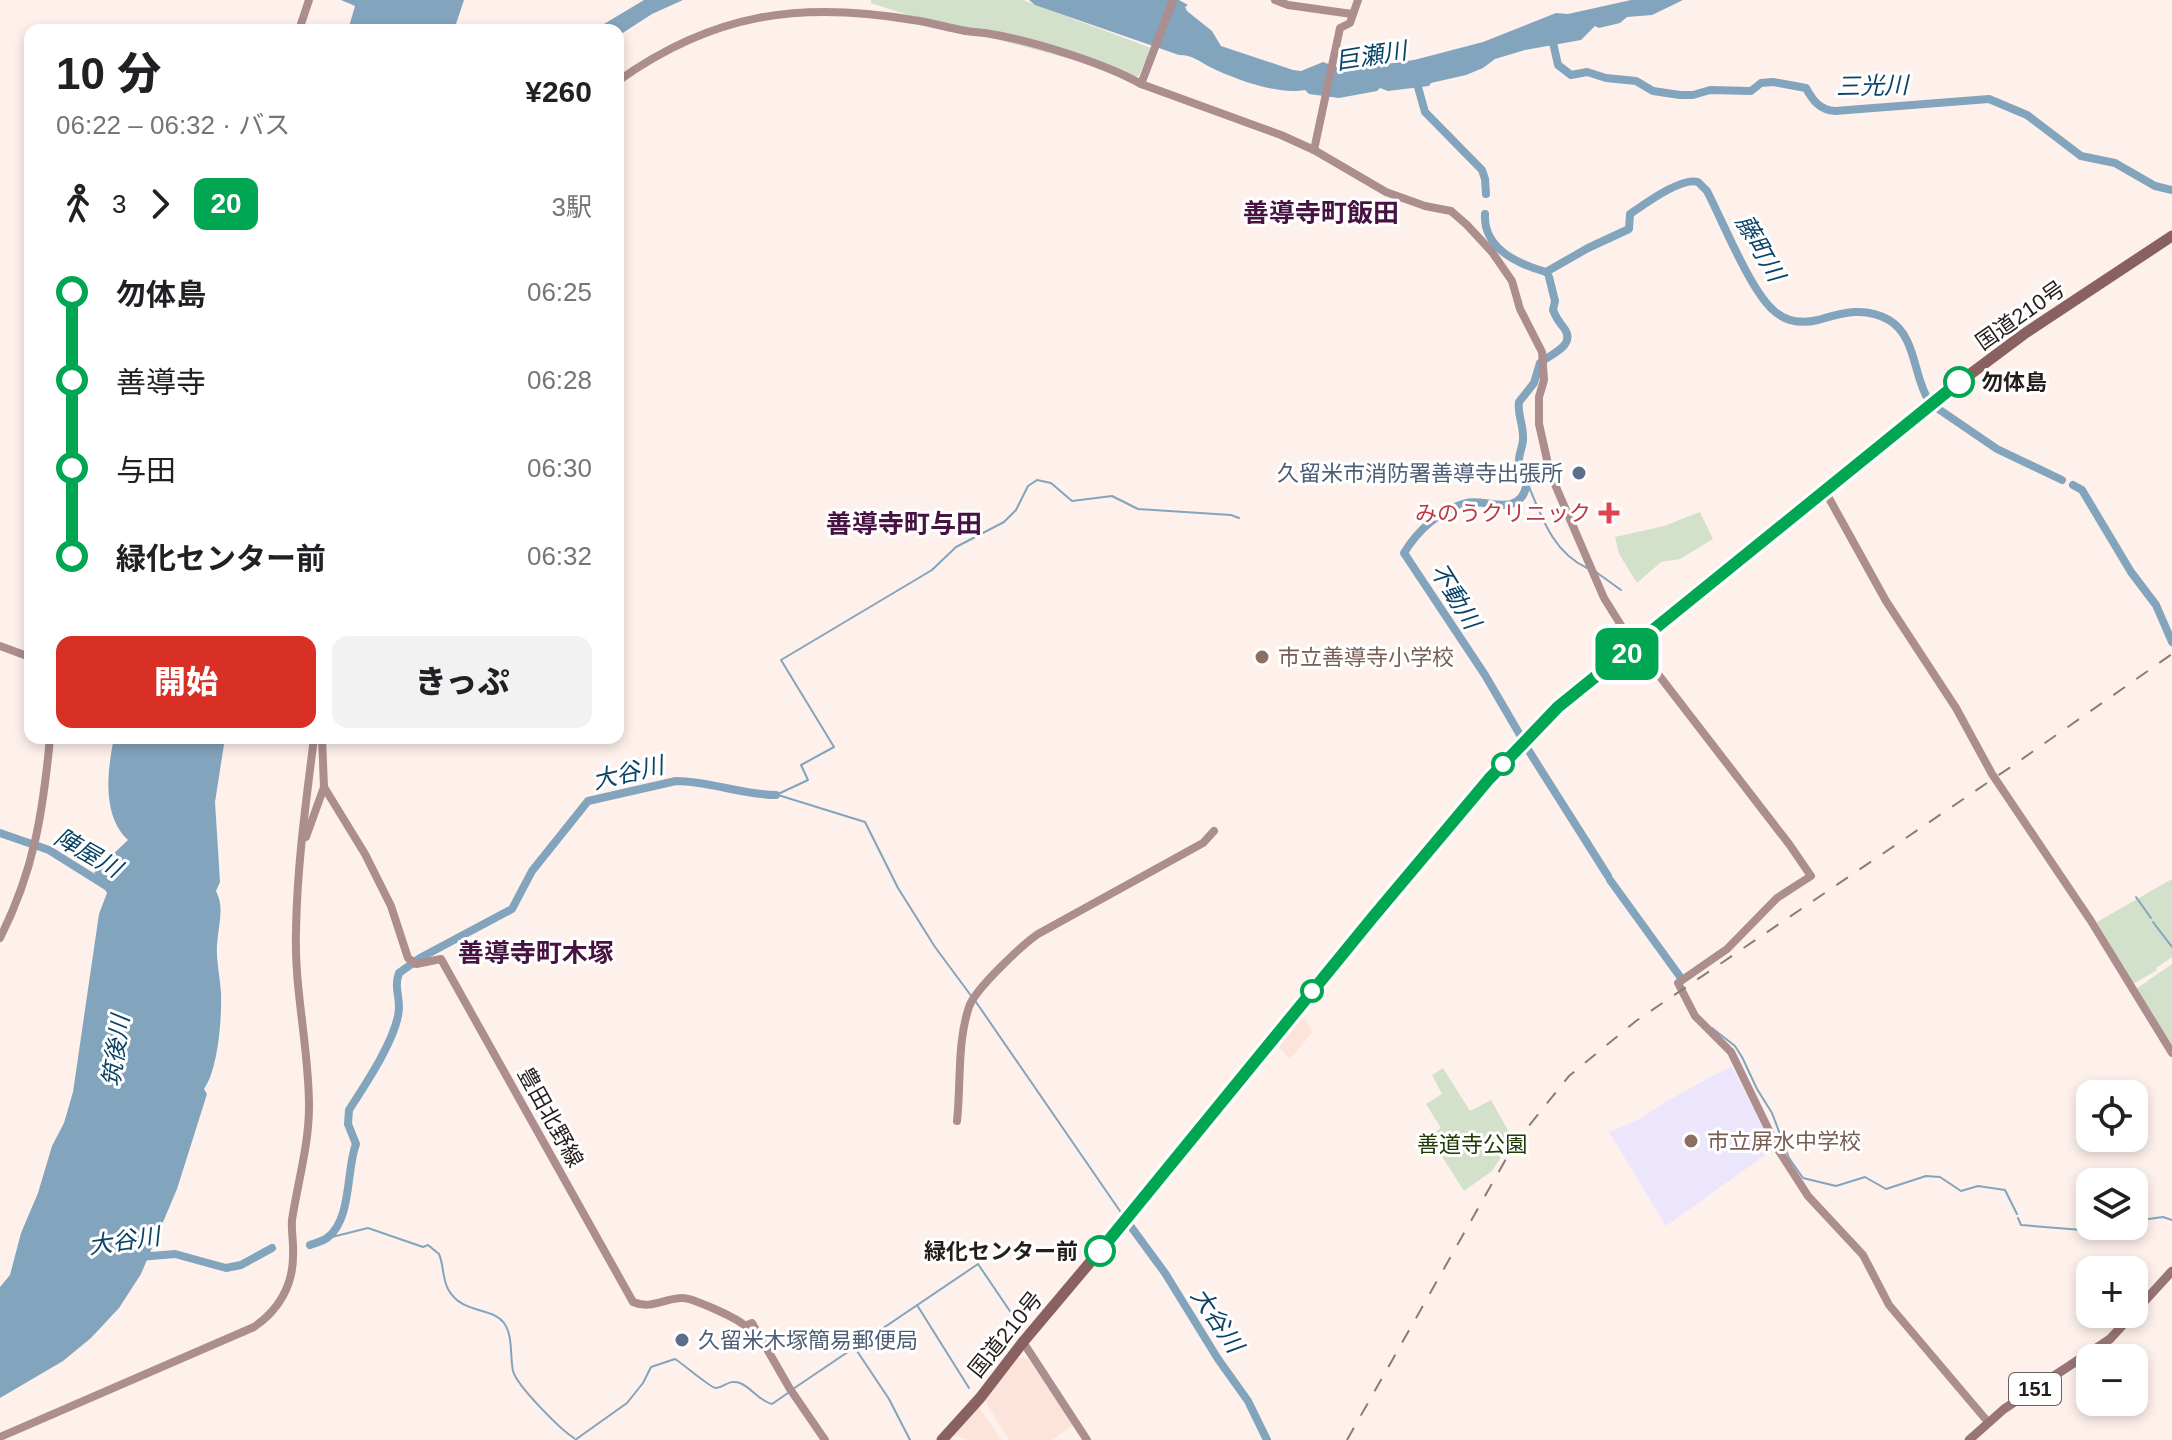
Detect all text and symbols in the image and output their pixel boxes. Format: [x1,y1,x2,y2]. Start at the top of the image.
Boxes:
water label: 巨瀬川 [1333,36,1412,74]
text: 10 分 [56,49,161,98]
water label: 三光川 [1836,71,1911,100]
text: ¥260 [525,75,592,108]
text: 06:22 – 06:32 · バス [56,110,290,140]
icon: walk [56,182,100,226]
icon: forward [138,182,182,226]
text: 20 [210,188,242,219]
text: 3 [112,189,126,219]
text: 3駅 [552,192,592,222]
district label: 善導寺町飯田 [1243,198,1399,228]
water label: 藤町川 [1731,210,1792,288]
street label: 国道210号 [1971,276,2070,355]
text: 06:25 [527,277,592,307]
text: 勿体島 [116,278,206,311]
text: 06:28 [527,365,592,395]
text: 善導寺 [116,366,206,399]
marker: 勿体島 [1944,367,1974,397]
place label: 勿体島 [1981,370,2047,395]
text: 06:30 [527,453,592,483]
text: 与田 [116,454,176,487]
place label: 久留米市消防署善導寺出張所 [1277,461,1563,486]
marker: 久留米市消防署善導寺出張所 [1570,464,1588,482]
place label: みのうクリニック [1415,501,1591,526]
marker: みのうクリニック [1598,502,1620,524]
district label: 善導寺町与田 [826,509,982,539]
text: 06:32 [527,541,592,571]
text: 緑化センター前 [116,542,326,575]
water label: 不動川 [1425,558,1488,636]
line badge: 20 [1591,628,1663,680]
button: 開始 [56,636,316,728]
button: きっぷ [332,636,592,728]
text: 20 [1611,638,1643,669]
place label: 市立善導寺小学校 [1278,645,1454,670]
marker: 市立善導寺小学校 [1253,648,1271,666]
water label: 大谷川 [590,751,669,794]
unlabelled marker [1492,753,1514,775]
water label: 陣屋川 [50,823,129,884]
district label: 善導寺町木塚 [458,938,614,968]
unlabelled marker [1301,980,1323,1002]
water label: 筑後川 [97,1010,134,1088]
street label: 豊田北野線 [513,1063,588,1171]
map controls [2076,1080,2148,1416]
button: locate [2076,1080,2148,1152]
place label: 市立屏水中学校 [1707,1129,1861,1154]
park label: 善道寺公園 [1417,1132,1527,1157]
marker: 市立屏水中学校 [1682,1132,1700,1150]
button: layers [2076,1168,2148,1240]
water label: 大谷川 [86,1222,164,1259]
marker: 緑化センター前 [1085,1236,1115,1266]
place label: 緑化センター前 [924,1239,1078,1264]
button: + [2076,1256,2148,1328]
water label: 大谷川 [1186,1282,1250,1360]
street label: 国道210号 [963,1287,1047,1382]
place label: 久留米木塚簡易郵便局 [698,1328,918,1353]
marker: 久留米木塚簡易郵便局 [673,1331,691,1349]
button: − [2076,1344,2148,1416]
road number: 151 [2009,1373,2061,1405]

